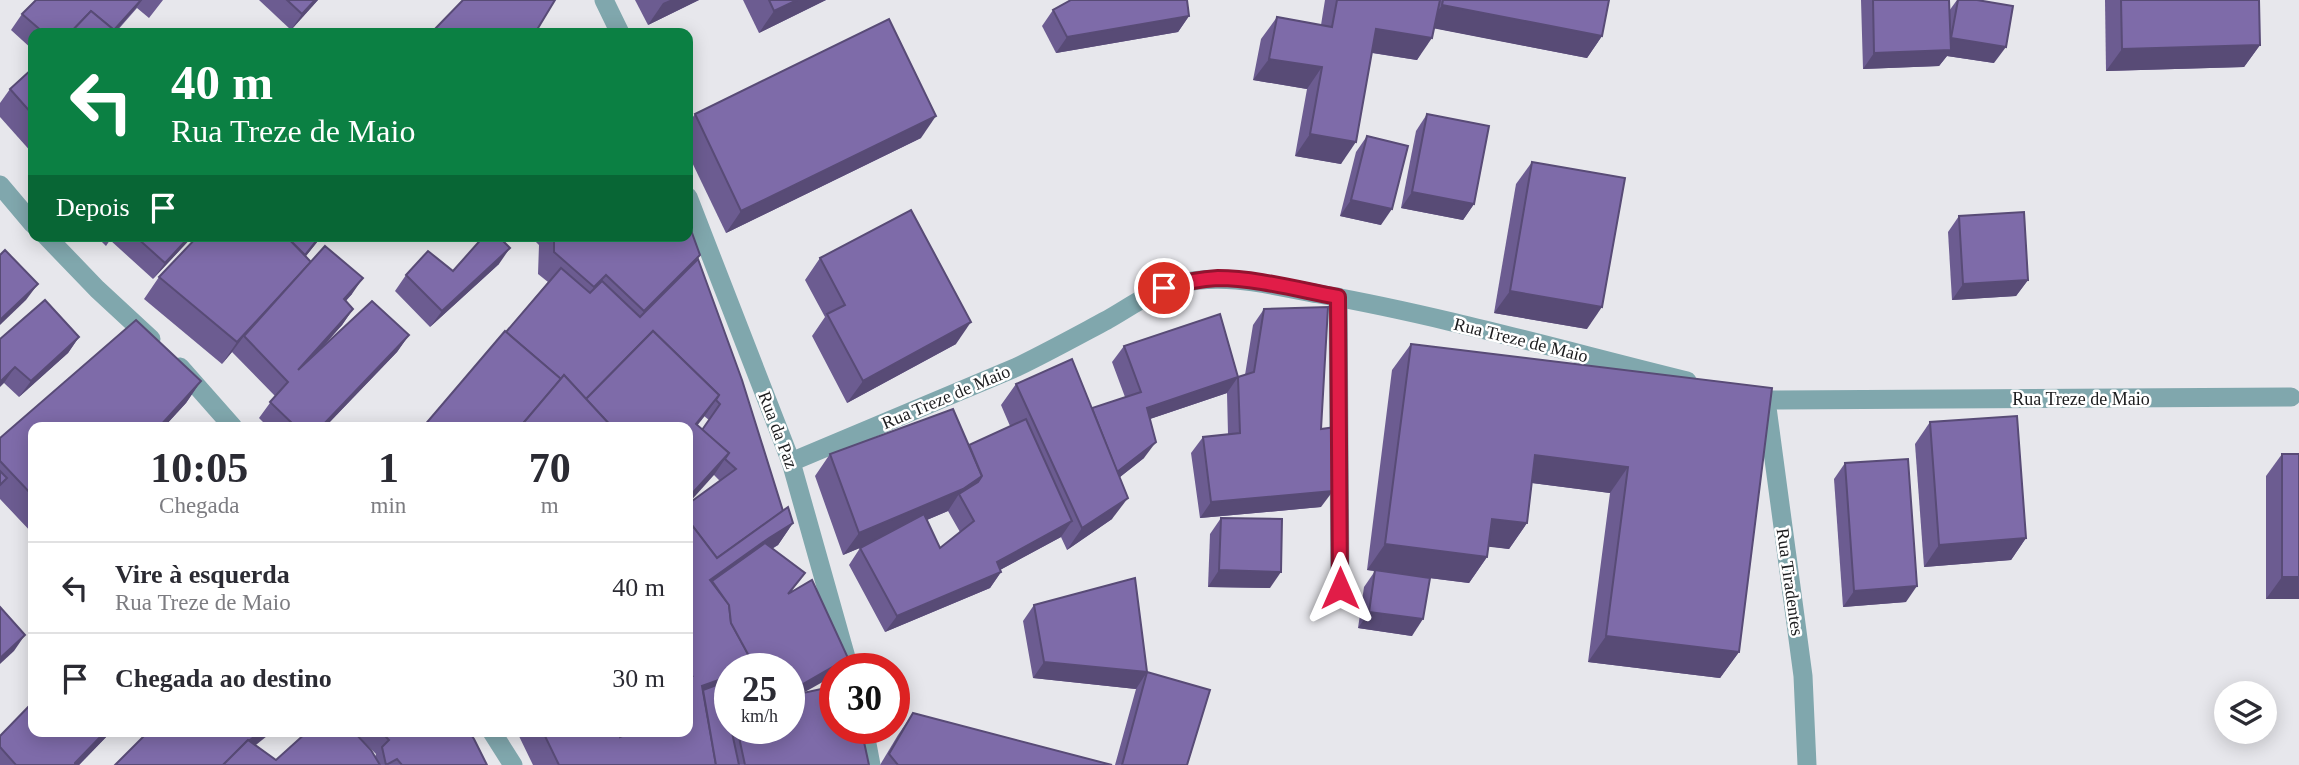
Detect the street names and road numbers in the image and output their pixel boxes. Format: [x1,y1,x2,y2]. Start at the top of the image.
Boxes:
street label: Rua Treze de Maio [1452,314,1590,366]
street label: Rua Treze de Maio [879,361,1013,433]
street label: Rua da Paz [754,389,802,471]
street label: Rua Treze de Maio [2012,389,2150,409]
street label: Rua Tiradentes [1773,527,1807,637]

